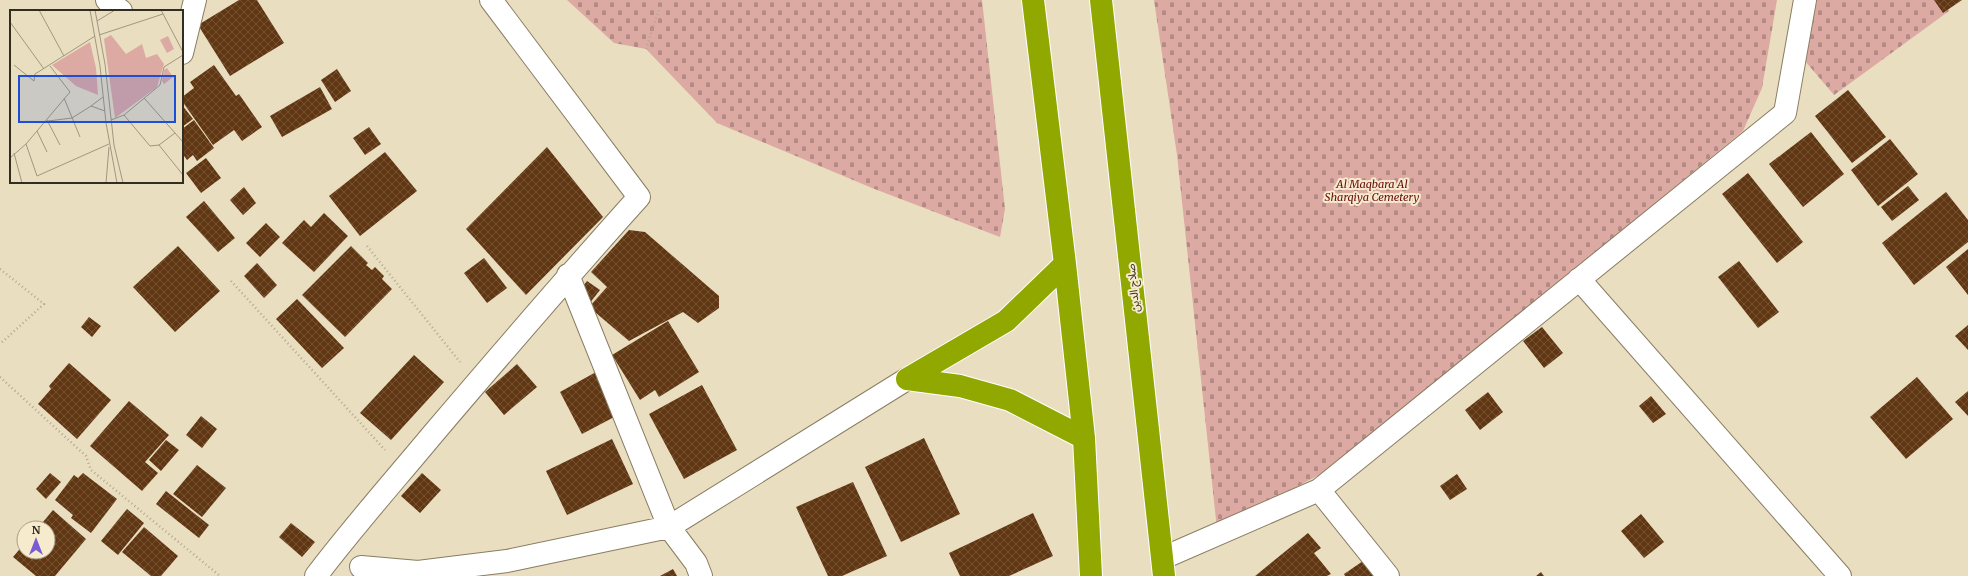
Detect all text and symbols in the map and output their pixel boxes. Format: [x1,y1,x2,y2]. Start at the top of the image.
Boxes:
inset map [10,10,183,183]
park label: Al Maqbara Al Sharqiya Cemetery [1325,177,1419,204]
street label: صلاح الدين [1123,263,1144,313]
north arrow [16,520,56,560]
text: N [32,523,41,537]

